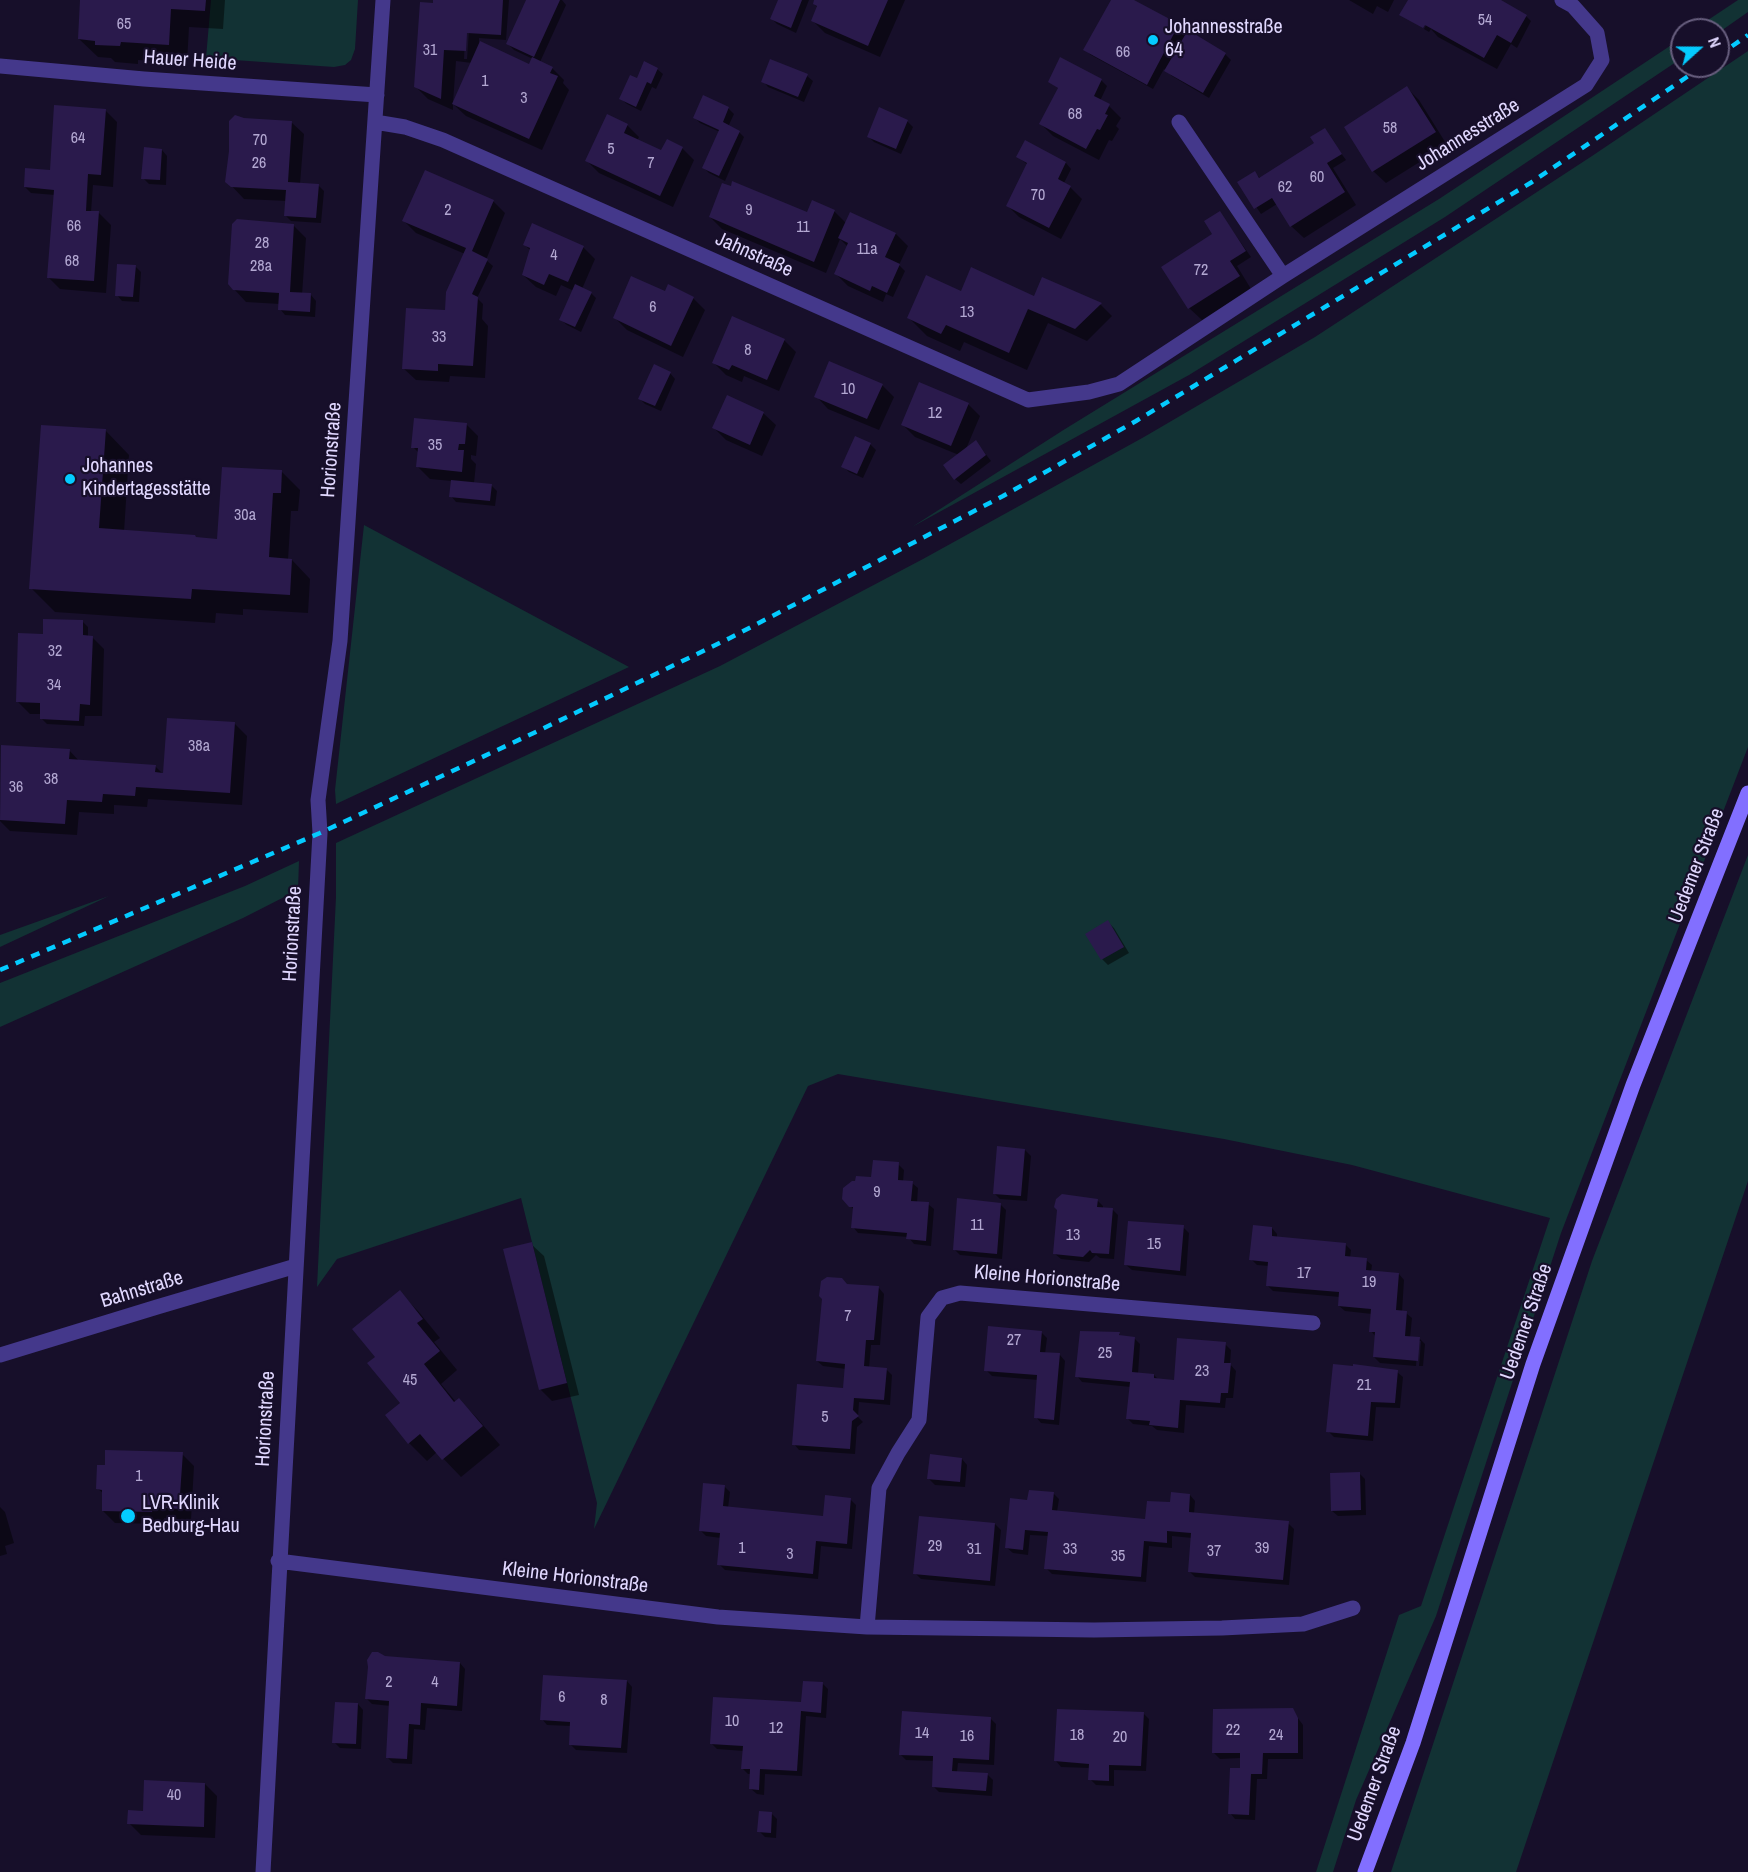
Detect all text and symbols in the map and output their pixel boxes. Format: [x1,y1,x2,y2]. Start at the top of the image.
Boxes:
house number: 54 [1478,11,1492,31]
house number: 65 [117,15,131,35]
place label: Johannesstraße 64 [1165,16,1283,63]
north arrow [1670,18,1730,78]
marker: Johannesstraße 64 [1146,33,1160,47]
text: N [1703,34,1727,51]
house number: 31 [423,41,437,61]
house number: 66 [1116,43,1130,63]
street label: Hauer Heide [143,46,237,76]
house number: 1 [481,72,489,92]
house number: 3 [520,89,528,109]
street label: Johannesstraße [1412,94,1524,176]
house number: 68 [1068,105,1082,125]
house number: 58 [1383,119,1397,139]
house number: 64 [71,129,85,149]
house number: 70 [253,131,267,151]
house number: 5 [607,140,615,160]
house number: 26 [252,154,266,174]
house number: 7 [647,154,655,174]
house number: 60 [1310,168,1324,188]
house number: 62 [1278,178,1292,198]
house number: 70 [1031,186,1045,206]
house number: 2 [444,201,452,221]
house number: 9 [745,201,753,221]
house number: 66 [67,217,81,237]
house number: 11 [796,218,810,238]
street label: Jahnstraße [712,227,796,283]
house number: 28 [255,234,269,254]
house number: 11a [857,240,877,260]
house number: 4 [550,246,558,266]
house number: 68 [65,252,79,272]
house number: 28a [250,257,272,277]
house number: 72 [1194,261,1208,281]
house number: 6 [649,298,657,318]
house number: 13 [960,303,974,323]
house number: 33 [432,328,446,348]
house number: 8 [744,341,752,361]
house number: 10 [841,380,855,400]
street label: Horionstraße [317,401,347,499]
house number: 12 [928,404,942,424]
house number: 35 [428,436,442,456]
place label: Johannes Kindertagesstätte [82,455,211,502]
marker: Johannes Kindertagesstätte [63,472,77,486]
house number: 30a [234,506,256,526]
house number: 32 [48,642,62,662]
house number: 34 [47,676,61,696]
house number: 38a [188,737,210,757]
house number: 38 [44,770,58,790]
house number: 36 [9,778,23,798]
street label: Uedemer Straße [1664,805,1730,927]
street label: Horionstraße [279,886,307,982]
house number: 9 [873,1183,881,1203]
house number: 11 [970,1216,984,1236]
house number: 13 [1066,1226,1080,1246]
house number: 15 [1147,1235,1161,1255]
street label: Kleine Horionstraße [973,1261,1121,1297]
street label: Uedemer Straße [1496,1261,1558,1383]
house number: 17 [1297,1264,1311,1284]
street label: Bahnstraße [98,1266,186,1314]
house number: 19 [1362,1273,1376,1293]
house number: 7 [844,1307,852,1327]
house number: 27 [1007,1331,1021,1351]
house number: 25 [1098,1344,1112,1364]
house number: 23 [1195,1362,1209,1382]
street label: Horionstraße [252,1371,280,1467]
house number: 45 [403,1371,417,1391]
house number: 21 [1357,1376,1371,1396]
house number: 5 [821,1408,829,1428]
house number: 1 [135,1467,143,1487]
place label: LVR-Klinik Bedburg-Hau [142,1492,240,1539]
marker: LVR-Klinik Bedburg-Hau [119,1507,137,1525]
house number: 29 [928,1537,942,1557]
house number: 1 [738,1539,746,1559]
house number: 39 [1255,1539,1269,1559]
house number: 31 [967,1540,981,1560]
house number: 33 [1063,1540,1077,1560]
house number: 37 [1207,1542,1221,1562]
house number: 3 [786,1545,794,1565]
house number: 35 [1111,1547,1125,1567]
street label: Kleine Horionstraße [501,1557,649,1599]
house number: 2 [385,1673,393,1693]
house number: 4 [431,1673,439,1693]
house number: 6 [558,1688,566,1708]
house number: 8 [600,1691,608,1711]
house number: 10 [725,1712,739,1732]
house number: 12 [769,1719,783,1739]
house number: 22 [1226,1721,1240,1741]
street label: Uedemer Straße [1343,1723,1407,1845]
house number: 14 [915,1724,929,1744]
house number: 18 [1070,1726,1084,1746]
house number: 24 [1269,1726,1283,1746]
house number: 16 [960,1727,974,1747]
house number: 20 [1113,1728,1127,1748]
house number: 40 [167,1786,181,1806]

